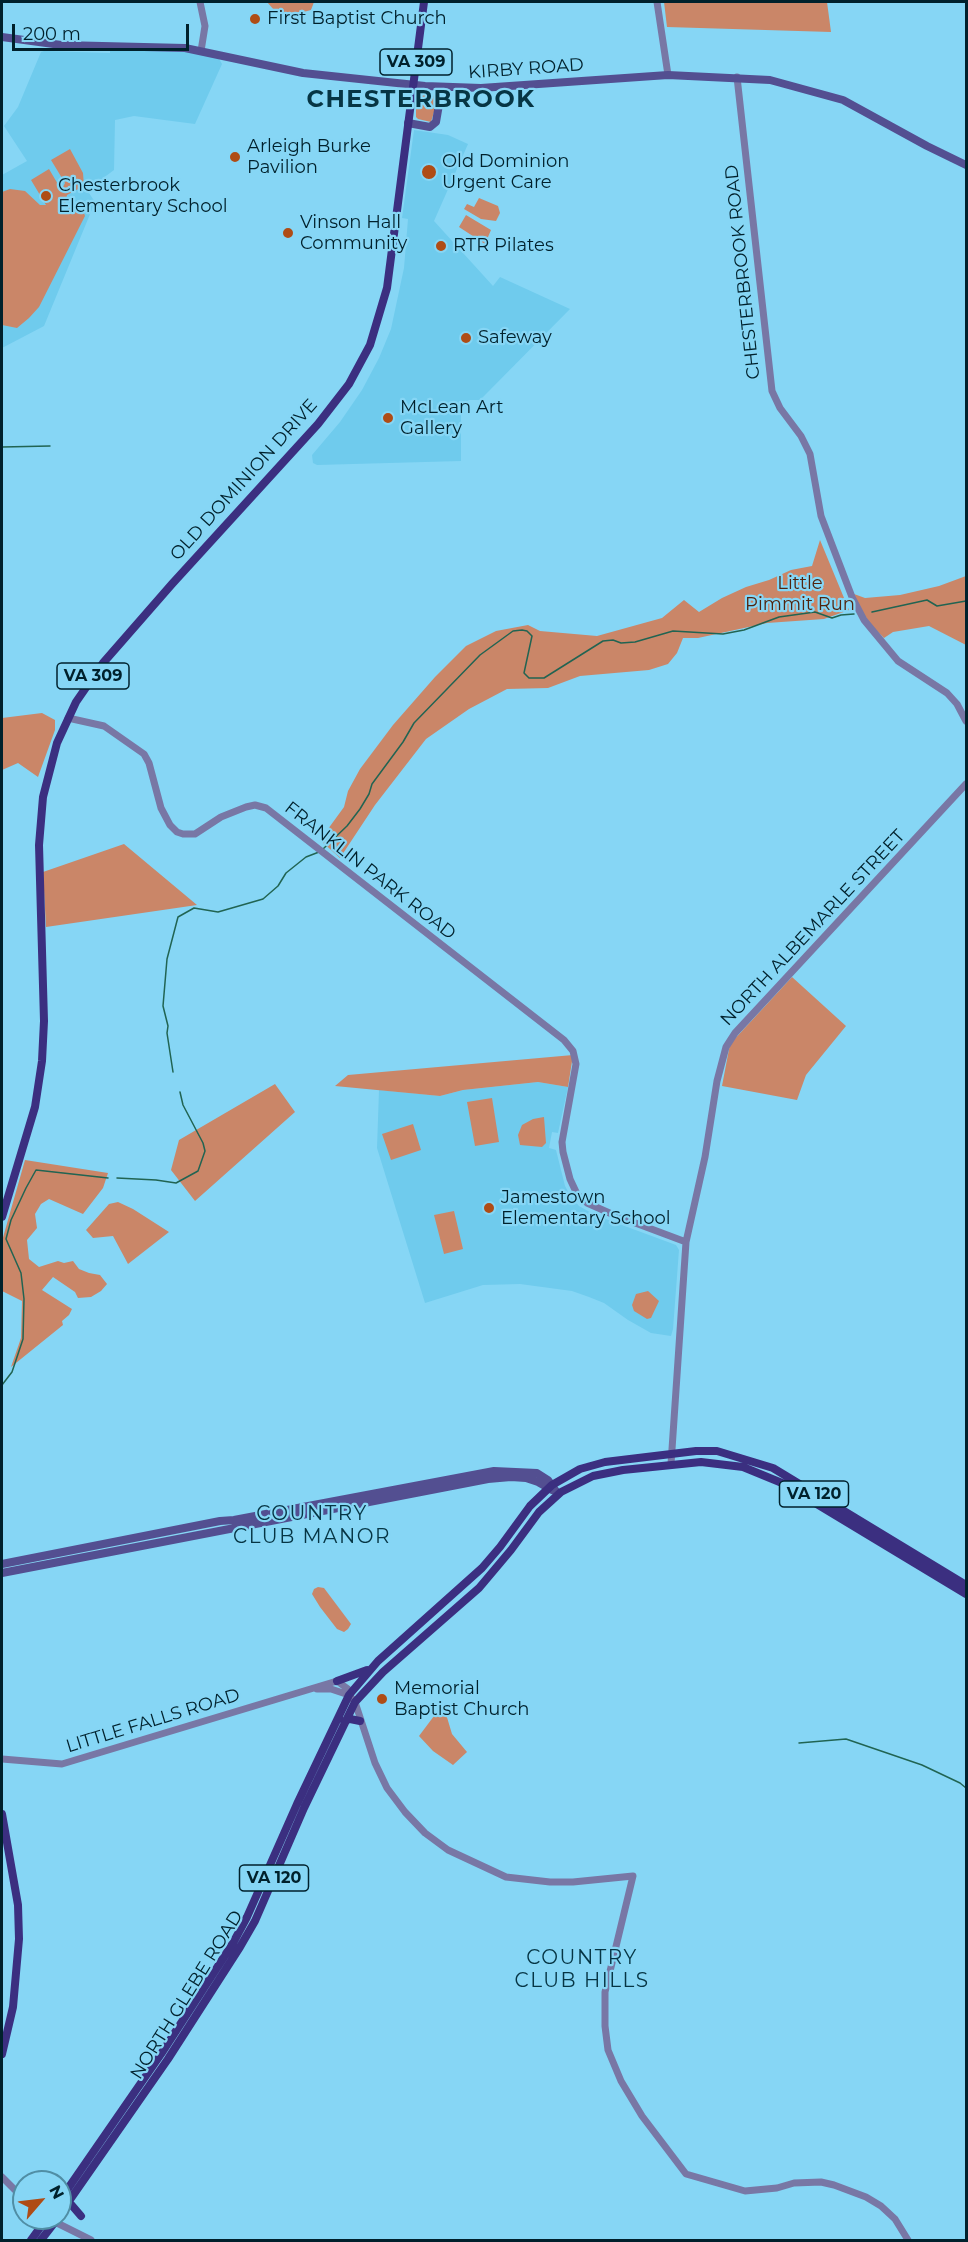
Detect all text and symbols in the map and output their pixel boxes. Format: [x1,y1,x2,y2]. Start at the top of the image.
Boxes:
place label: First Baptist Church [267,8,447,30]
scale bar [15,12,192,50]
marker: First Baptist Church [248,12,262,26]
text: 200 m [23,23,81,45]
road number: VA 309 [380,49,452,75]
street label: KIRBY ROAD [467,54,585,84]
district label: CHESTERBROOK [307,86,535,114]
place label: Arleigh Burke Pavilion [247,136,371,178]
marker: Arleigh Burke Pavilion [228,150,242,164]
place label: Old Dominion Urgent Care [442,151,569,194]
marker: Old Dominion Urgent Care [420,163,438,181]
street label: CHESTERBROOK ROAD [721,164,765,380]
place label: Chesterbrook Elementary School [58,175,228,218]
marker: Chesterbrook Elementary School [39,189,53,203]
place label: Vinson Hall Community [300,212,407,254]
marker: Vinson Hall Community [281,226,295,240]
place label: RTR Pilates [453,235,554,257]
marker: RTR Pilates [434,239,448,253]
place label: Safeway [478,327,552,349]
marker: Safeway [459,331,473,345]
street label: OLD DOMINION DRIVE [166,395,322,565]
place label: McLean Art Gallery [400,397,504,440]
marker: McLean Art Gallery [381,411,395,425]
park label: Little Pimmit Run [745,573,855,616]
road number: VA 309 [57,663,129,689]
street label: FRANKLIN PARK ROAD [280,797,460,945]
street label: NORTH ALBEMARLE STREET [716,825,910,1031]
place label: Jamestown Elementary School [501,1187,671,1230]
marker: Jamestown Elementary School [482,1201,496,1215]
road number: VA 120 [780,1481,848,1507]
district label: COUNTRY CLUB MANOR [233,1502,391,1549]
place label: Memorial Baptist Church [394,1678,530,1720]
street label: LITTLE FALLS ROAD [64,1684,242,1758]
marker: Memorial Baptist Church [375,1692,389,1706]
road number: VA 120 [240,1865,308,1891]
street label: NORTH GLEBE ROAD [126,1907,248,2083]
district label: COUNTRY CLUB HILLS [515,1946,649,1993]
north arrow [12,2170,72,2230]
text: N [45,2182,68,2202]

